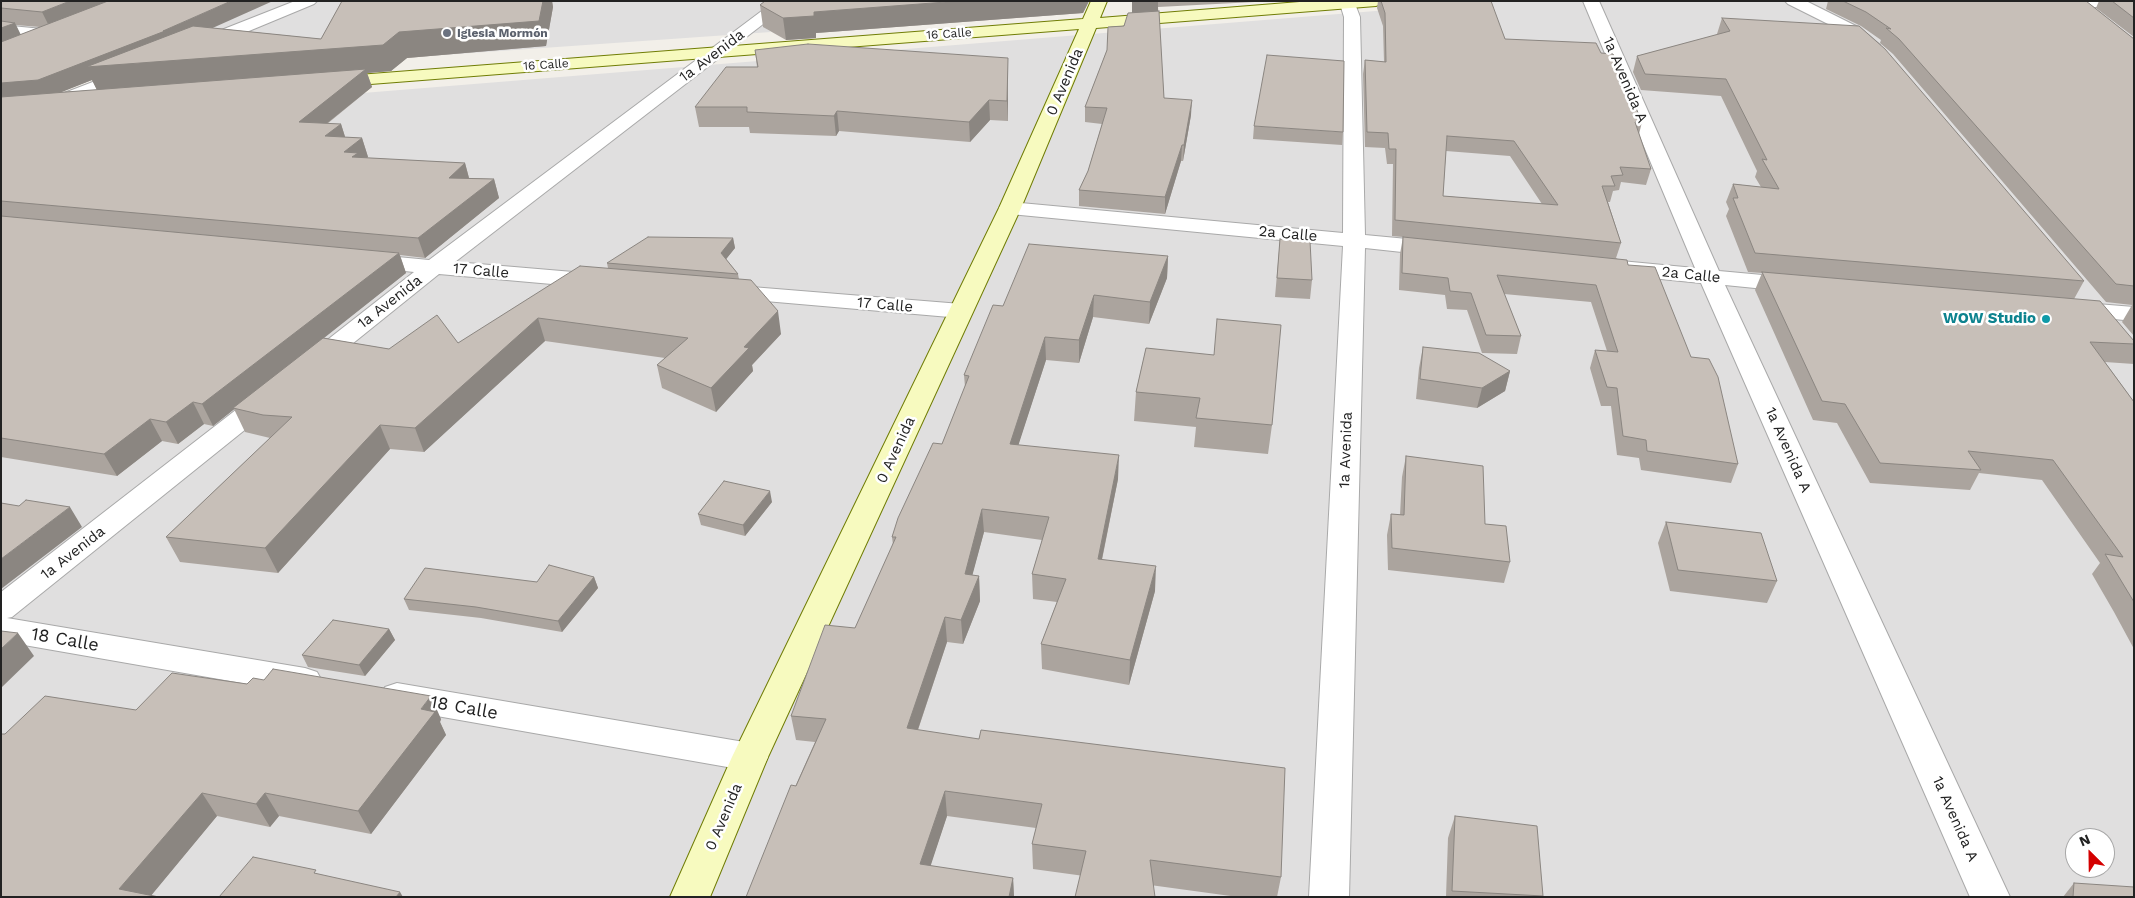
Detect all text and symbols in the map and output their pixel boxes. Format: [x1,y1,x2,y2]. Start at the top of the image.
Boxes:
street label: 16 Calle [926,25,972,43]
place label: Iglesia Mormón [457,26,548,40]
street label: 1a Avenida [676,26,748,86]
marker: Iglesia Mormón [441,27,453,39]
street label: 1a Avenida A [1599,34,1651,126]
street label: 0 Avenida [1043,46,1087,118]
street label: 16 Calle [523,56,569,74]
street label: 2a Calle [1258,222,1318,246]
street label: 17 Calle [452,260,510,282]
street label: 2a Calle [1661,263,1721,287]
street label: 1a Avenida [354,271,426,333]
street label: 17 Calle [856,294,914,316]
place label: WOW Studio [1943,310,2036,328]
marker: WOW Studio [2040,313,2052,325]
street label: 1a Avenida A [1761,405,1815,495]
street label: 1a Avenida [1336,411,1356,489]
street label: 0 Avenida [873,414,919,486]
street label: 1a Avenida [37,522,109,584]
street label: 18 Calle [30,623,100,657]
street label: 18 Calle [429,691,499,725]
street label: 1a Avenida A [1928,774,1982,864]
street label: 0 Avenida [702,781,746,853]
north arrow [2065,828,2115,878]
text: N [2077,831,2092,850]

